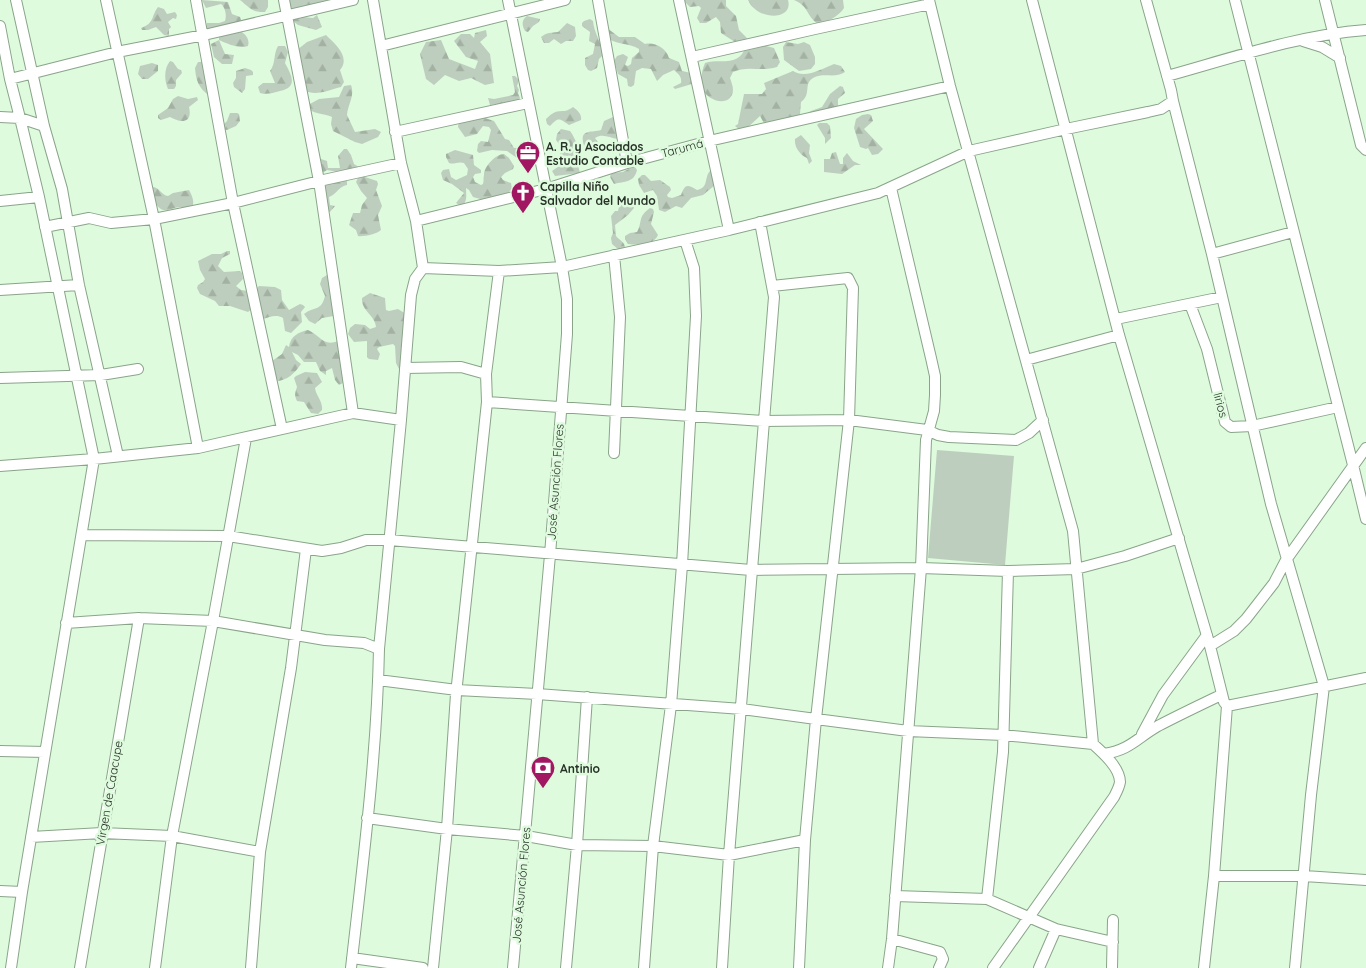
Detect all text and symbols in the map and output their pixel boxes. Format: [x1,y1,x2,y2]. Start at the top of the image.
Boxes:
street label: Tarumá [659,135,705,161]
place label: A. R. y Asociados Estudio Contable [546,139,644,168]
office icon: A. R. y Asociados Estudio Contable [515,140,541,174]
place label: Capilla Niño Salvador del Mundo [540,179,656,208]
church icon: Capilla Niño Salvador del Mundo [510,180,536,214]
street label: lirios [1210,391,1232,420]
street label: José Asunción Flores [543,423,567,541]
street label: Virgen de Caacupe [92,739,126,847]
bank icon: Antinio [530,755,556,789]
place label: Antinio [560,761,601,776]
street label: José Asunción Flores [508,826,534,944]

